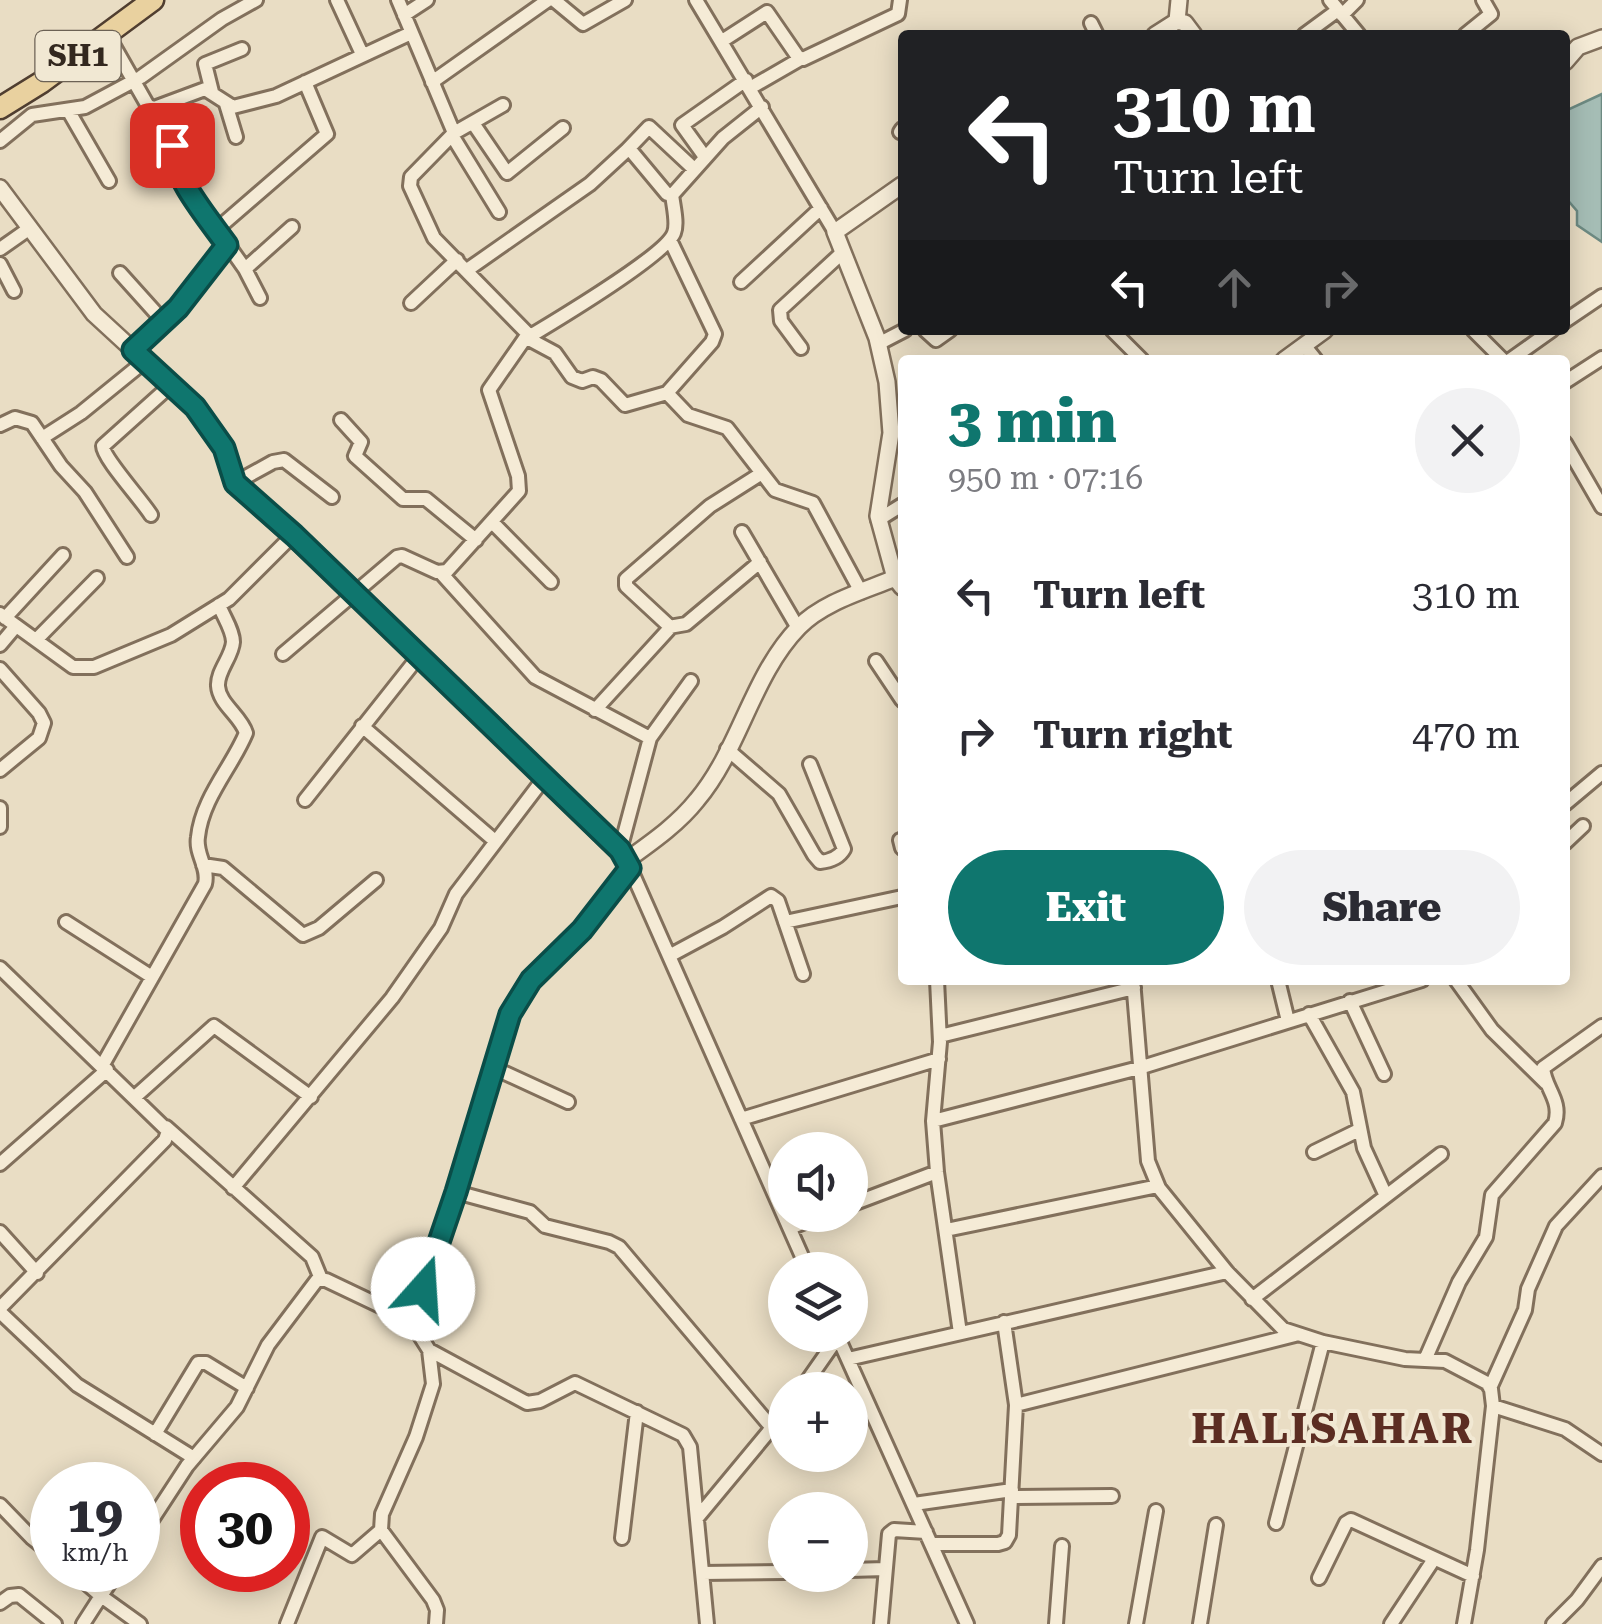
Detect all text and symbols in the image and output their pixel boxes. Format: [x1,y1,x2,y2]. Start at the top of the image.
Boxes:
road number: SH1 [36,31,120,81]
text: 310 m [1113,67,1316,149]
icon: left [948,70,1078,200]
pin [130,103,215,188]
icon: arrive [145,118,200,173]
text: Turn left [1113,151,1303,204]
icon: left [1102,260,1157,315]
icon: ahead [1207,260,1262,315]
icon: right [1312,260,1367,315]
text: 3 min [948,386,1117,457]
button: close [1415,388,1520,493]
text: 950 m · 07:16 [948,459,1143,497]
icon: left [948,568,1003,623]
text: Turn left [1033,573,1205,617]
text: 310 m [1412,573,1520,617]
icon: right [948,708,1003,763]
text: Turn right [1033,713,1232,757]
text: 470 m [1412,713,1520,757]
button: Exit [948,850,1224,965]
button: Share [1244,850,1520,965]
map controls [768,1132,868,1592]
button: sound [768,1132,868,1232]
position arrow [371,1237,475,1341]
button: layers [768,1252,868,1352]
button: + [768,1372,868,1472]
district label: HALISAHAR [1191,1404,1475,1453]
speed limit sign: 30 [180,1462,310,1592]
text: 19 [67,1486,123,1544]
button: − [768,1492,868,1592]
text: km/h [62,1538,128,1567]

